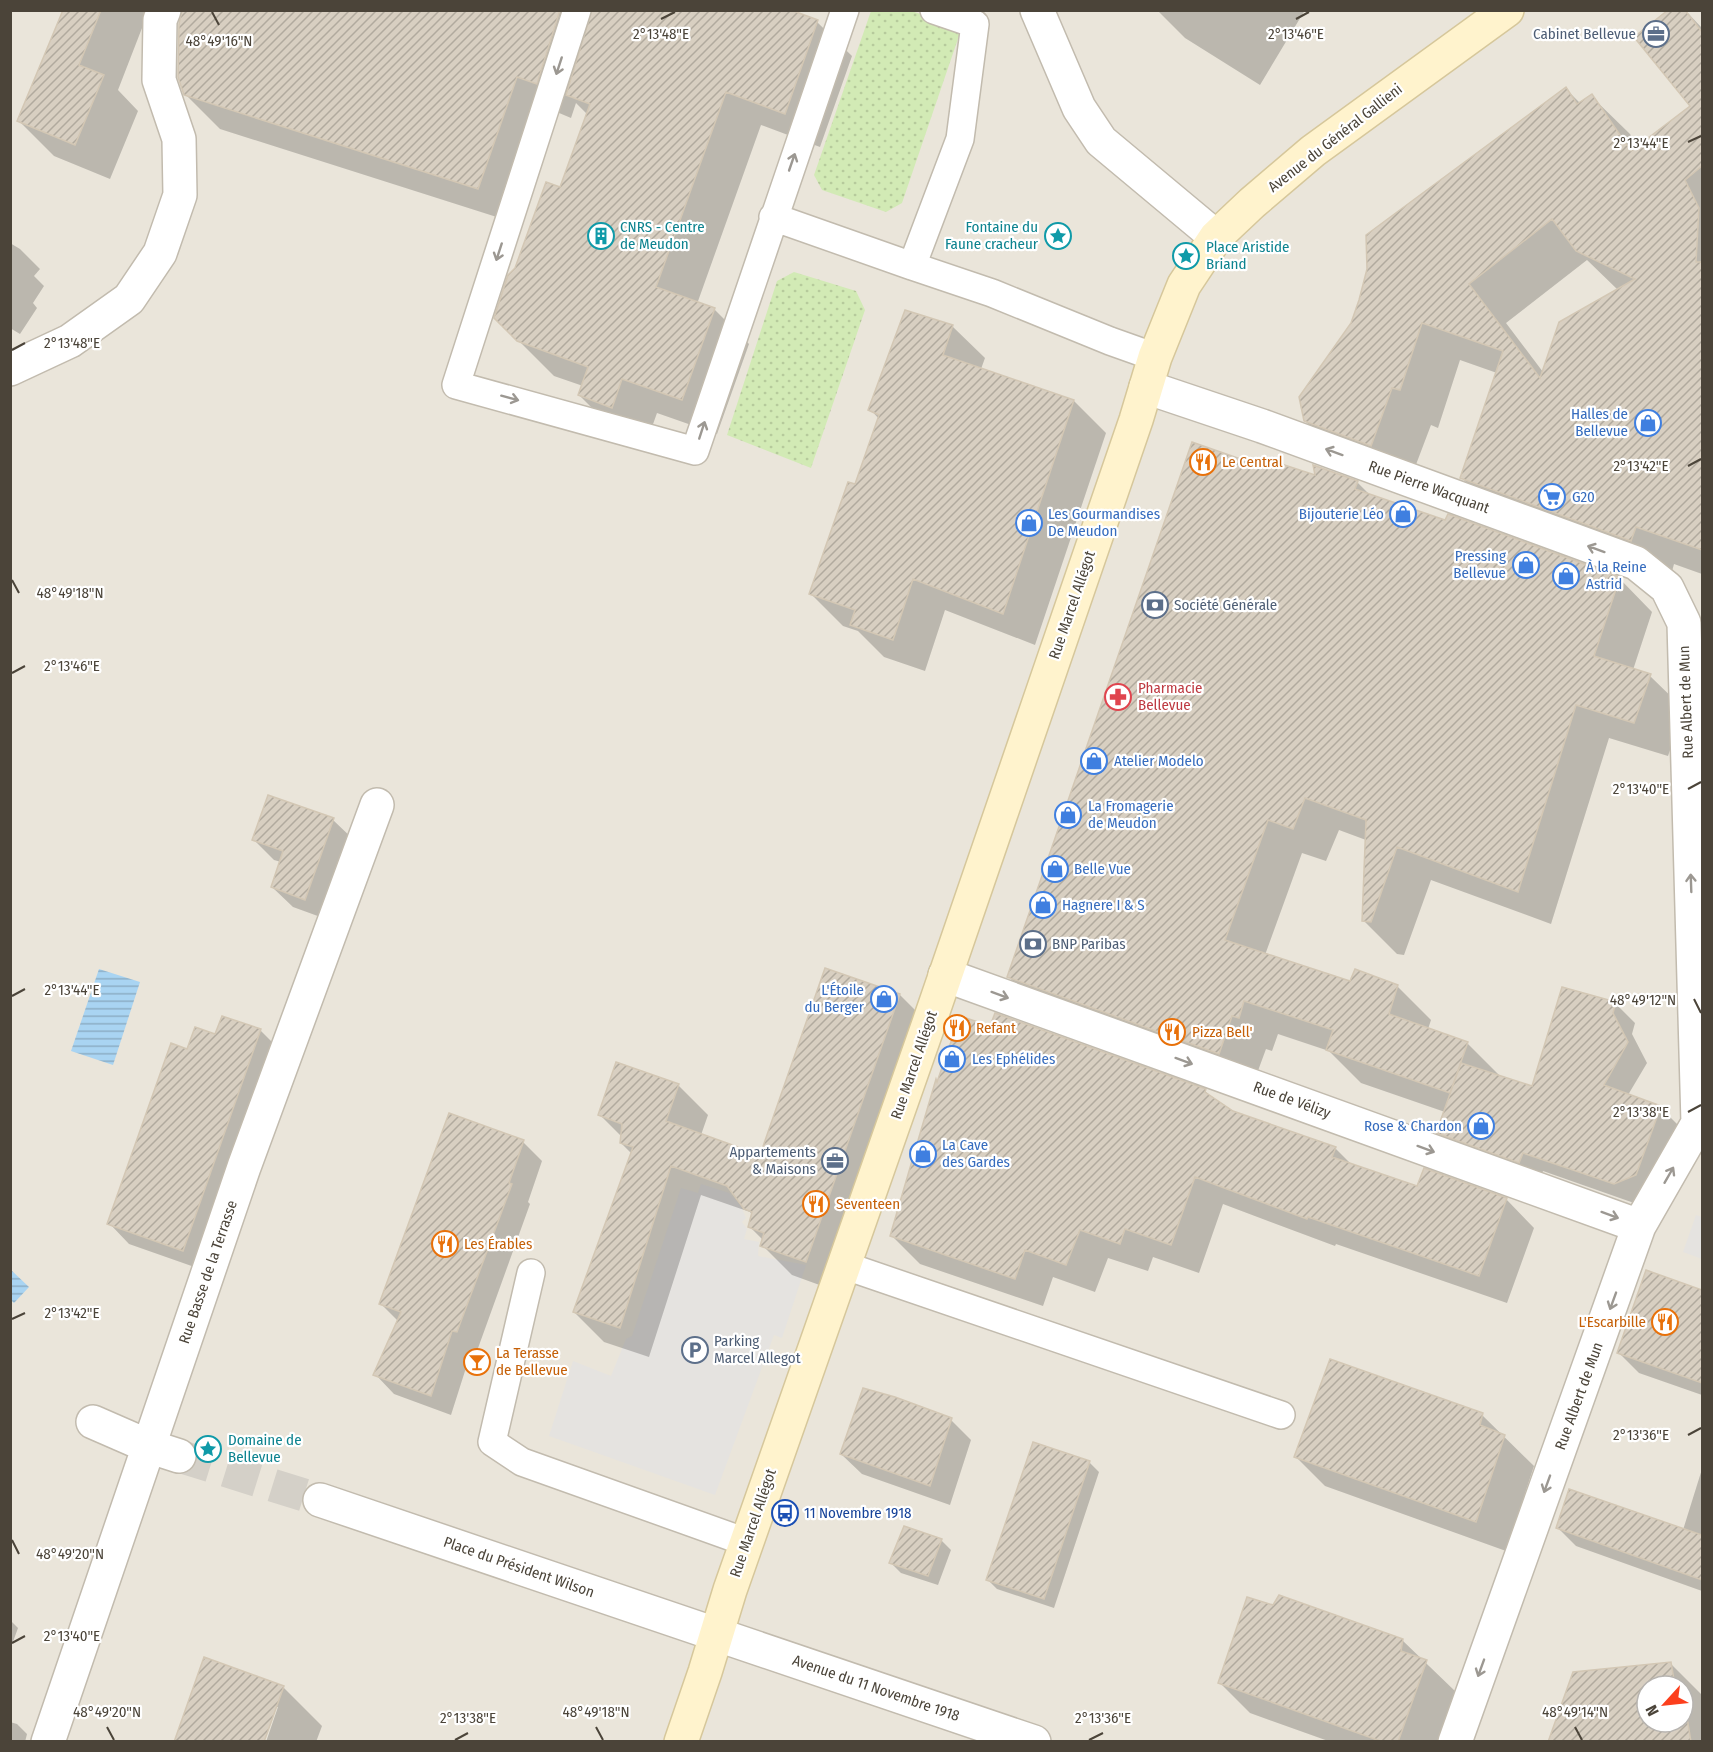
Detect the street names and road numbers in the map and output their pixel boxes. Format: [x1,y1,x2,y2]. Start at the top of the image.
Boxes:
street label: Avenue du Général Gallieni [1264,80,1406,196]
street label: Rue Pierre Wacquant [1366,457,1492,517]
street label: Rue Marcel Allégot [1045,548,1099,662]
street label: Rue Albert de Mun [1675,645,1697,759]
street label: Rue Marcel Allégot [887,1008,941,1122]
street label: Rue de Vélizy [1251,1078,1333,1122]
street label: Rue Basse de la Terrasse [175,1198,241,1346]
street label: Rue Albert de Mun [1551,1340,1607,1452]
street label: Rue Marcel Allégot [726,1466,780,1580]
street label: Place du Président Wilson [441,1533,597,1601]
street label: Avenue du 11 Novembre 1918 [790,1651,962,1725]

